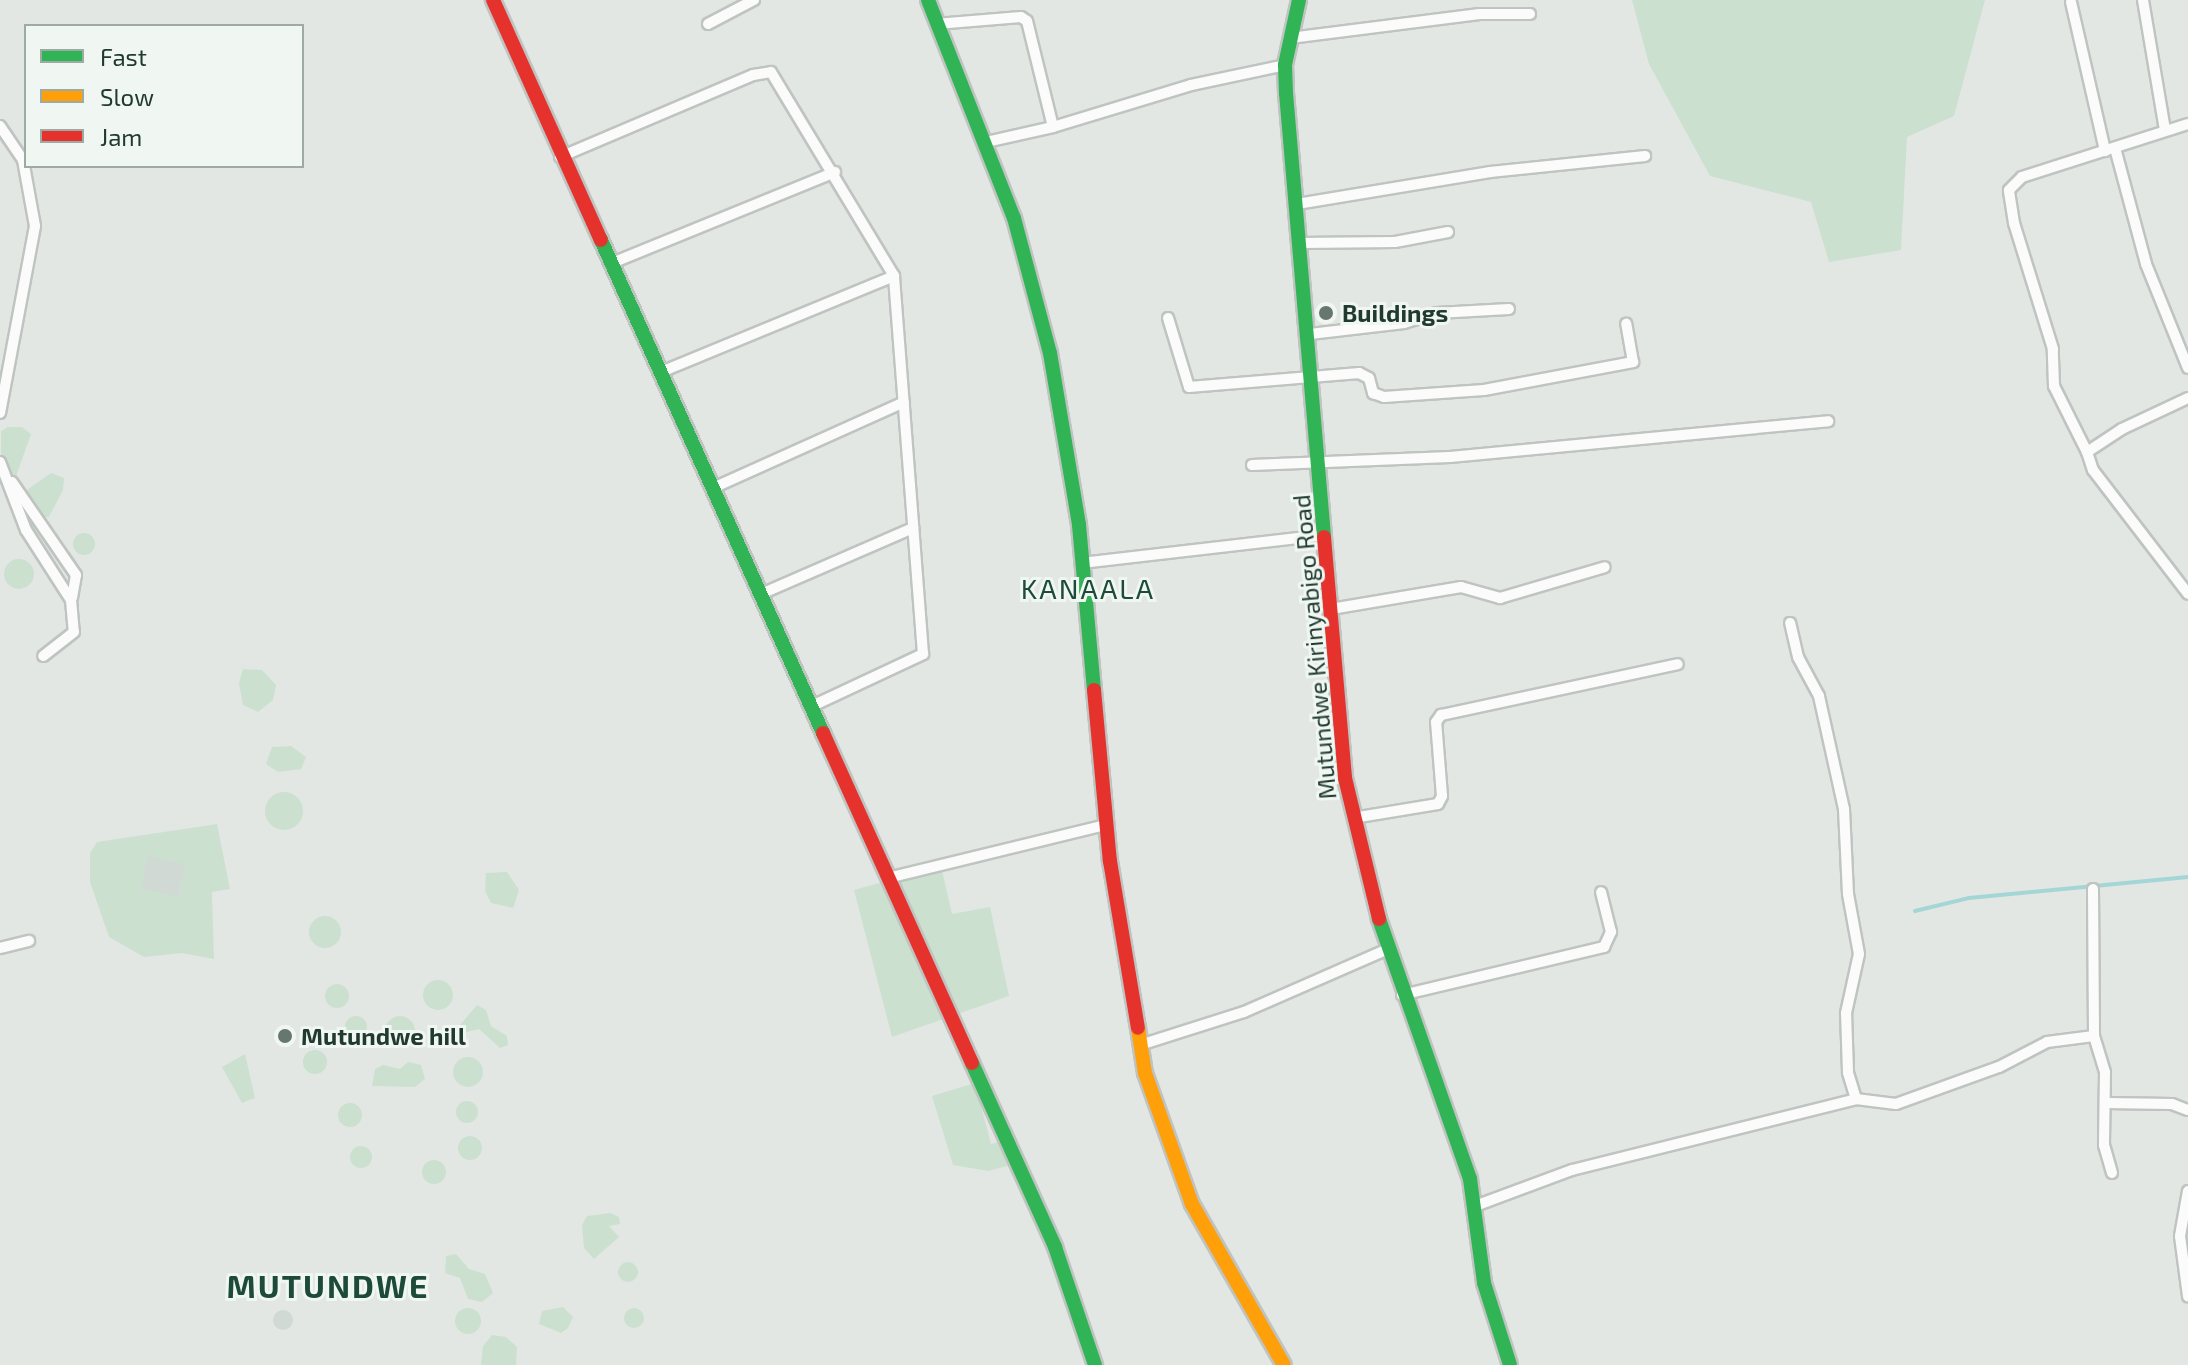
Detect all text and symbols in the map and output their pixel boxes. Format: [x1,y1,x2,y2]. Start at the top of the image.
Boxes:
legend [24,24,304,168]
text: Fast [100,42,147,71]
text: Slow [100,82,154,111]
text: Jam [100,122,142,151]
place label: Buildings [1342,299,1448,327]
marker: Buildings [1317,304,1335,322]
street label: Mutundwe Kirinyabigo Road [1286,493,1342,801]
district label: KANAALA [1021,571,1155,605]
place label: Mutundwe hill [301,1022,466,1050]
marker: Mutundwe hill [276,1027,294,1045]
district label: MUTUNDWE [226,1266,430,1304]

